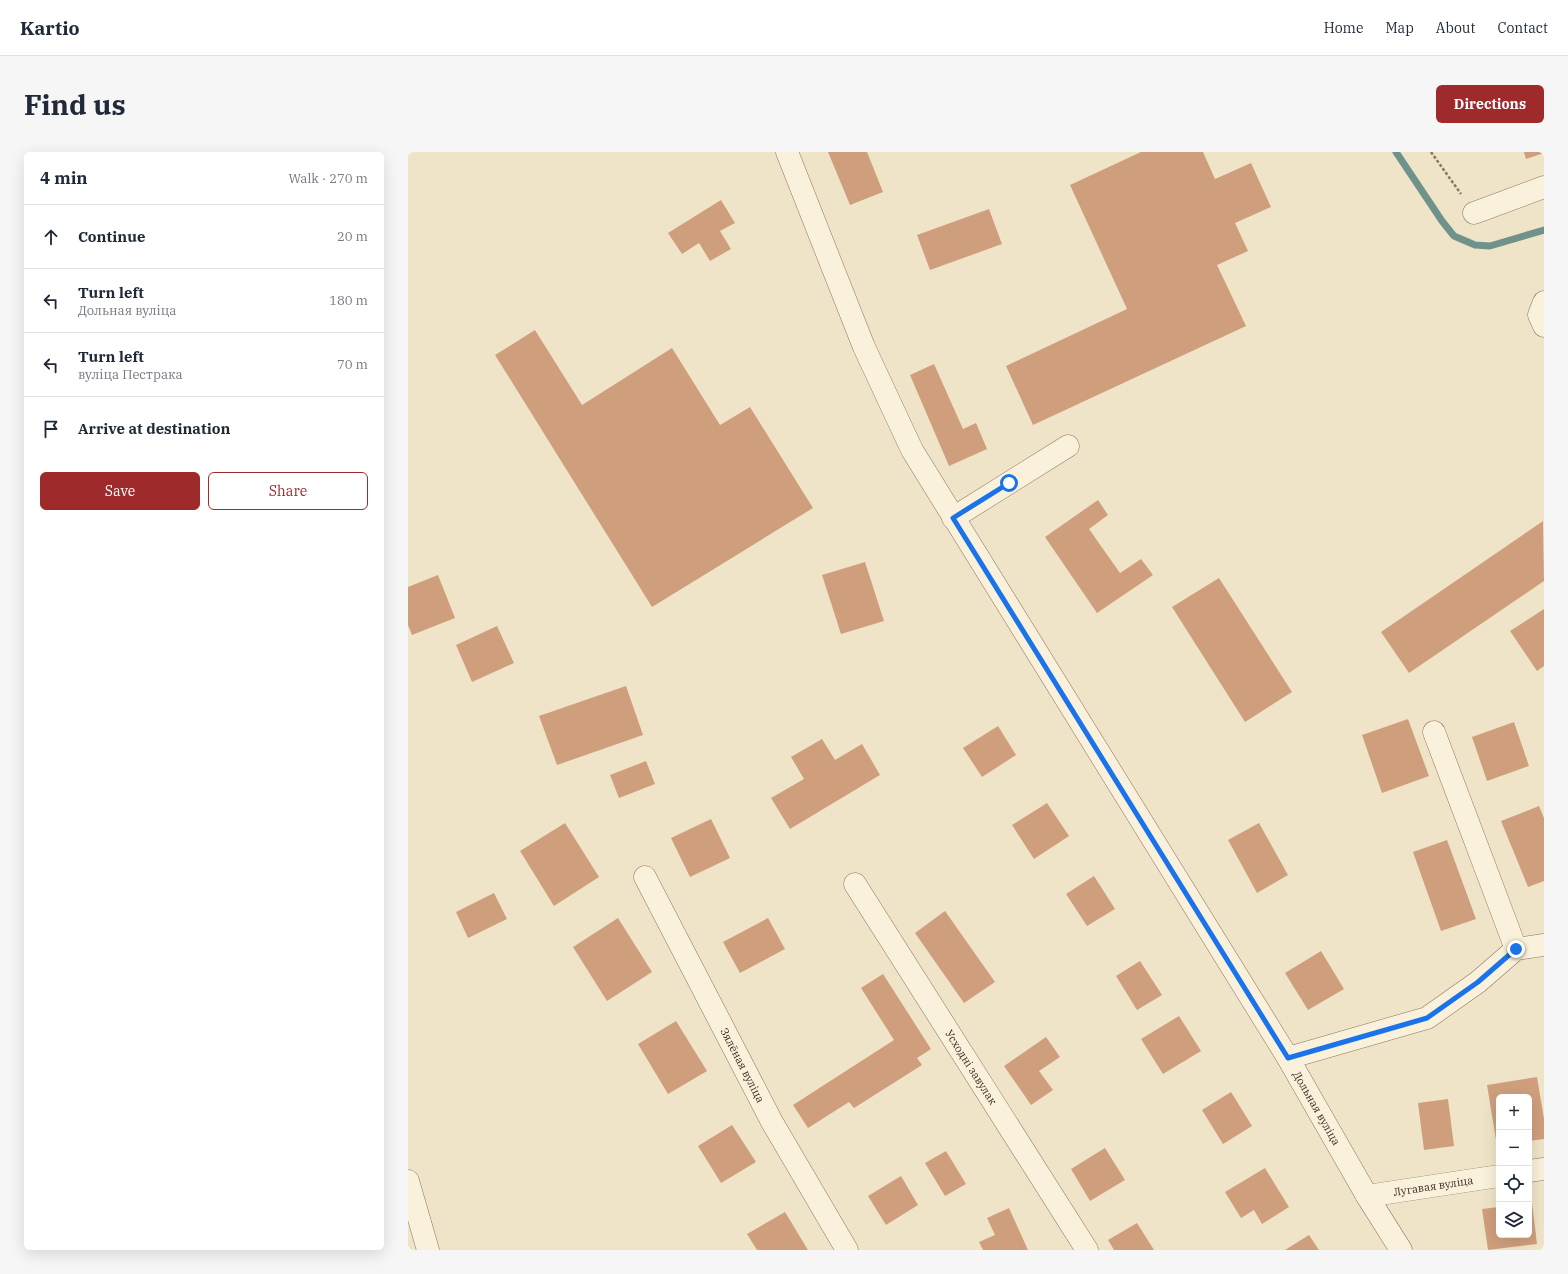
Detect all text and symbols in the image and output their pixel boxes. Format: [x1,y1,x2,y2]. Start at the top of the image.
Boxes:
text: Kartio [20,16,80,40]
text: Home [1324,19,1363,37]
text: Map [1385,19,1414,37]
text: About [1436,19,1475,37]
text: Contact [1497,19,1548,37]
button: Directions [1436,85,1544,123]
text: Find us [24,86,126,123]
text: 4 min [40,167,88,189]
text: Walk · 270 m [289,170,368,187]
icon: ahead [40,226,62,248]
text: Continue [78,227,145,246]
text: 20 m [337,228,368,245]
text: Turn left [78,283,144,302]
icon: left [40,290,62,312]
text: 180 m [329,292,368,309]
text: Дольная вуліца [78,302,176,319]
text: Turn left [78,347,144,366]
icon: left [40,354,62,376]
text: 70 m [337,356,368,373]
text: вуліца Пестрака [78,366,183,383]
icon: arrive [40,418,62,440]
text: Arrive at destination [78,419,230,438]
button: Save [40,472,200,510]
button: Share [208,472,368,510]
route start [1000,474,1018,492]
route end [1507,940,1525,958]
street label: Зялёная вуліца [717,1025,768,1105]
street label: Усходні завулак [942,1027,1000,1108]
street label: Дольная вуліца [1290,1069,1344,1148]
map controls [1496,1094,1532,1238]
button: + [1496,1094,1532,1130]
button: − [1496,1130,1532,1166]
button: locate [1496,1166,1532,1202]
street label: Лугавая вуліца [1392,1173,1474,1199]
button: layers [1496,1202,1532,1238]

